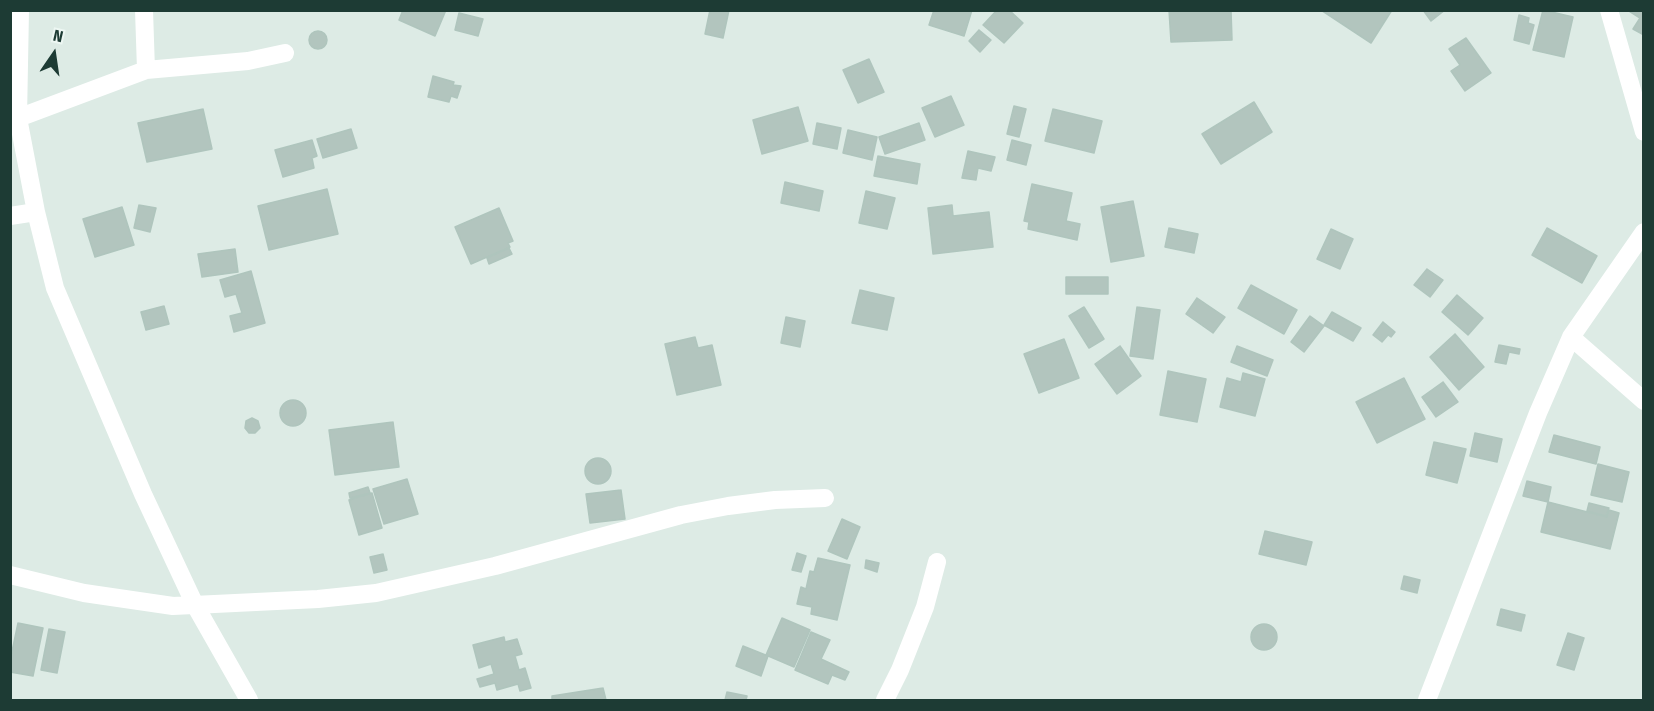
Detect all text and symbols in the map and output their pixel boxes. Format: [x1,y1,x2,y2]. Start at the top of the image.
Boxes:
north arrow [24,24,84,84]
text: N [51,26,65,46]

